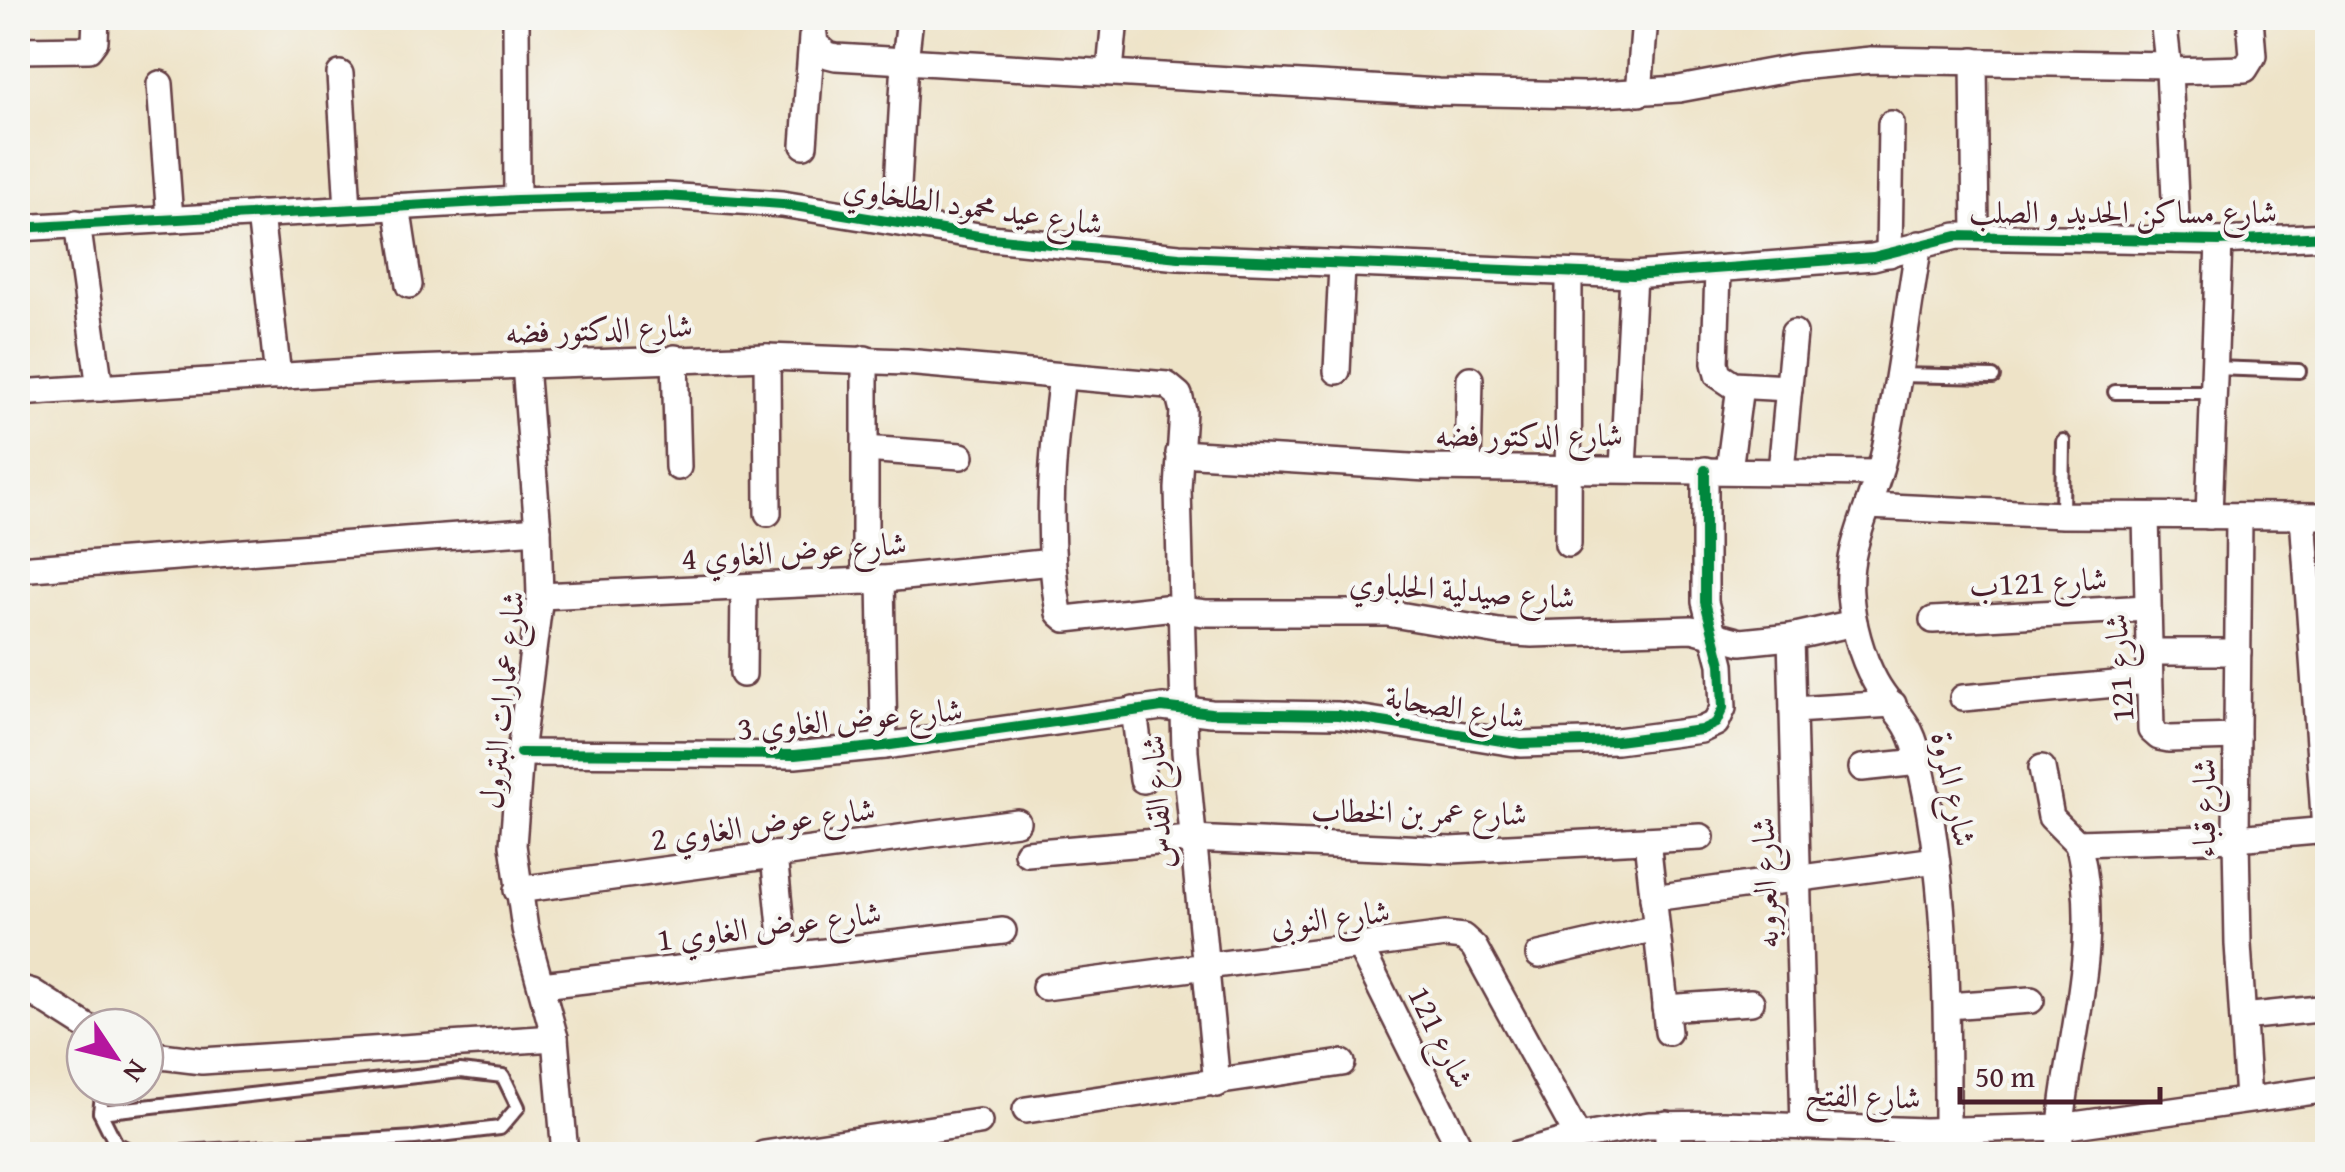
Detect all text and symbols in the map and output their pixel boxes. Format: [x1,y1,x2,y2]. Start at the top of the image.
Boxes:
street label: شارع عيد محمود الطلخاوي [840,164,1106,251]
street label: شارع مساكن الحديد و الصلب [1969,188,2277,239]
street label: شارع الدكتور فضه [504,302,694,359]
street label: شارع الدكتور فضه [1435,411,1623,462]
street label: شارع عوض الغاوي 4 [680,519,909,586]
street label: شارع 121ب [1968,554,2109,613]
street label: شارع صيدلية الحلباوي [1347,558,1577,625]
street label: شارع عمارات البترول [467,589,540,812]
street label: شارع 121 [2091,612,2150,724]
street label: شارع الصحابة [1381,672,1528,745]
street label: شارع عوض الغاوي 3 [735,685,965,756]
street label: شارع المروة [1915,727,1990,852]
street label: شارع القدس [1128,733,1189,871]
street label: شارع قباء [2180,758,2231,858]
street label: شارع عوض الغاوي 2 [648,785,879,866]
street label: شارع عمر بن الخطاب [1311,786,1527,841]
street label: شارع العروبه [1739,816,1794,950]
street label: شارع النوبى [1267,887,1393,952]
street label: شارع عوض الغاوي 1 [654,888,884,967]
street label: شارع 121 [1393,978,1486,1098]
north arrow [65,1007,165,1107]
scale bar [1960,1042,2160,1104]
text: N [114,1052,158,1091]
text: 50 m [1975,1054,2035,1098]
street label: شارع الفتح [1804,1070,1922,1126]

